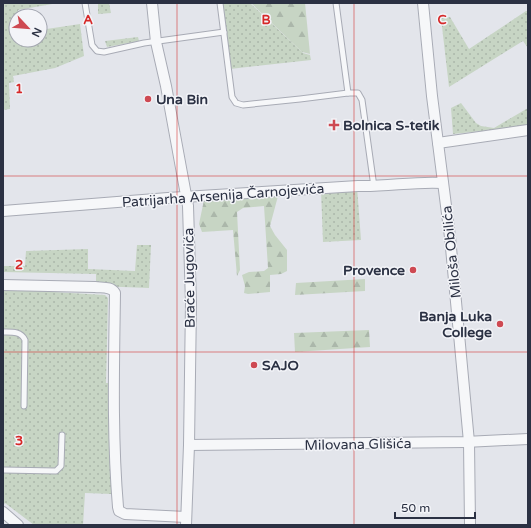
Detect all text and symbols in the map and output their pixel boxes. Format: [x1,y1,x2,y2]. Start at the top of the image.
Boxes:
north arrow [8,8,48,48]
text: A [83,12,93,28]
text: B [261,12,271,28]
text: C [437,12,447,28]
text: N [29,25,44,39]
text: 1 [15,81,23,97]
place label: Una Bin [156,91,208,108]
marker: Una Bin [143,94,153,104]
place label: Bolnica S-tetik [343,117,440,134]
marker: Bolnica S-tetik [328,119,340,131]
street label: Patrijarha Arsenija Čarnojevića [121,180,325,211]
street label: Miloša Obilića [438,205,465,299]
street label: Braće Jugovića [180,228,199,328]
text: 2 [15,257,23,273]
place label: Provence [343,262,405,279]
marker: Provence [408,265,418,275]
place label: Banja Luka College [419,308,492,341]
marker: Banja Luka College [495,319,505,329]
place label: SAJO [262,357,299,374]
marker: SAJO [249,360,259,370]
text: 3 [15,433,23,449]
street label: Milovana Glišića [304,435,412,454]
scale bar [395,494,475,520]
text: 50 m [401,501,430,515]

